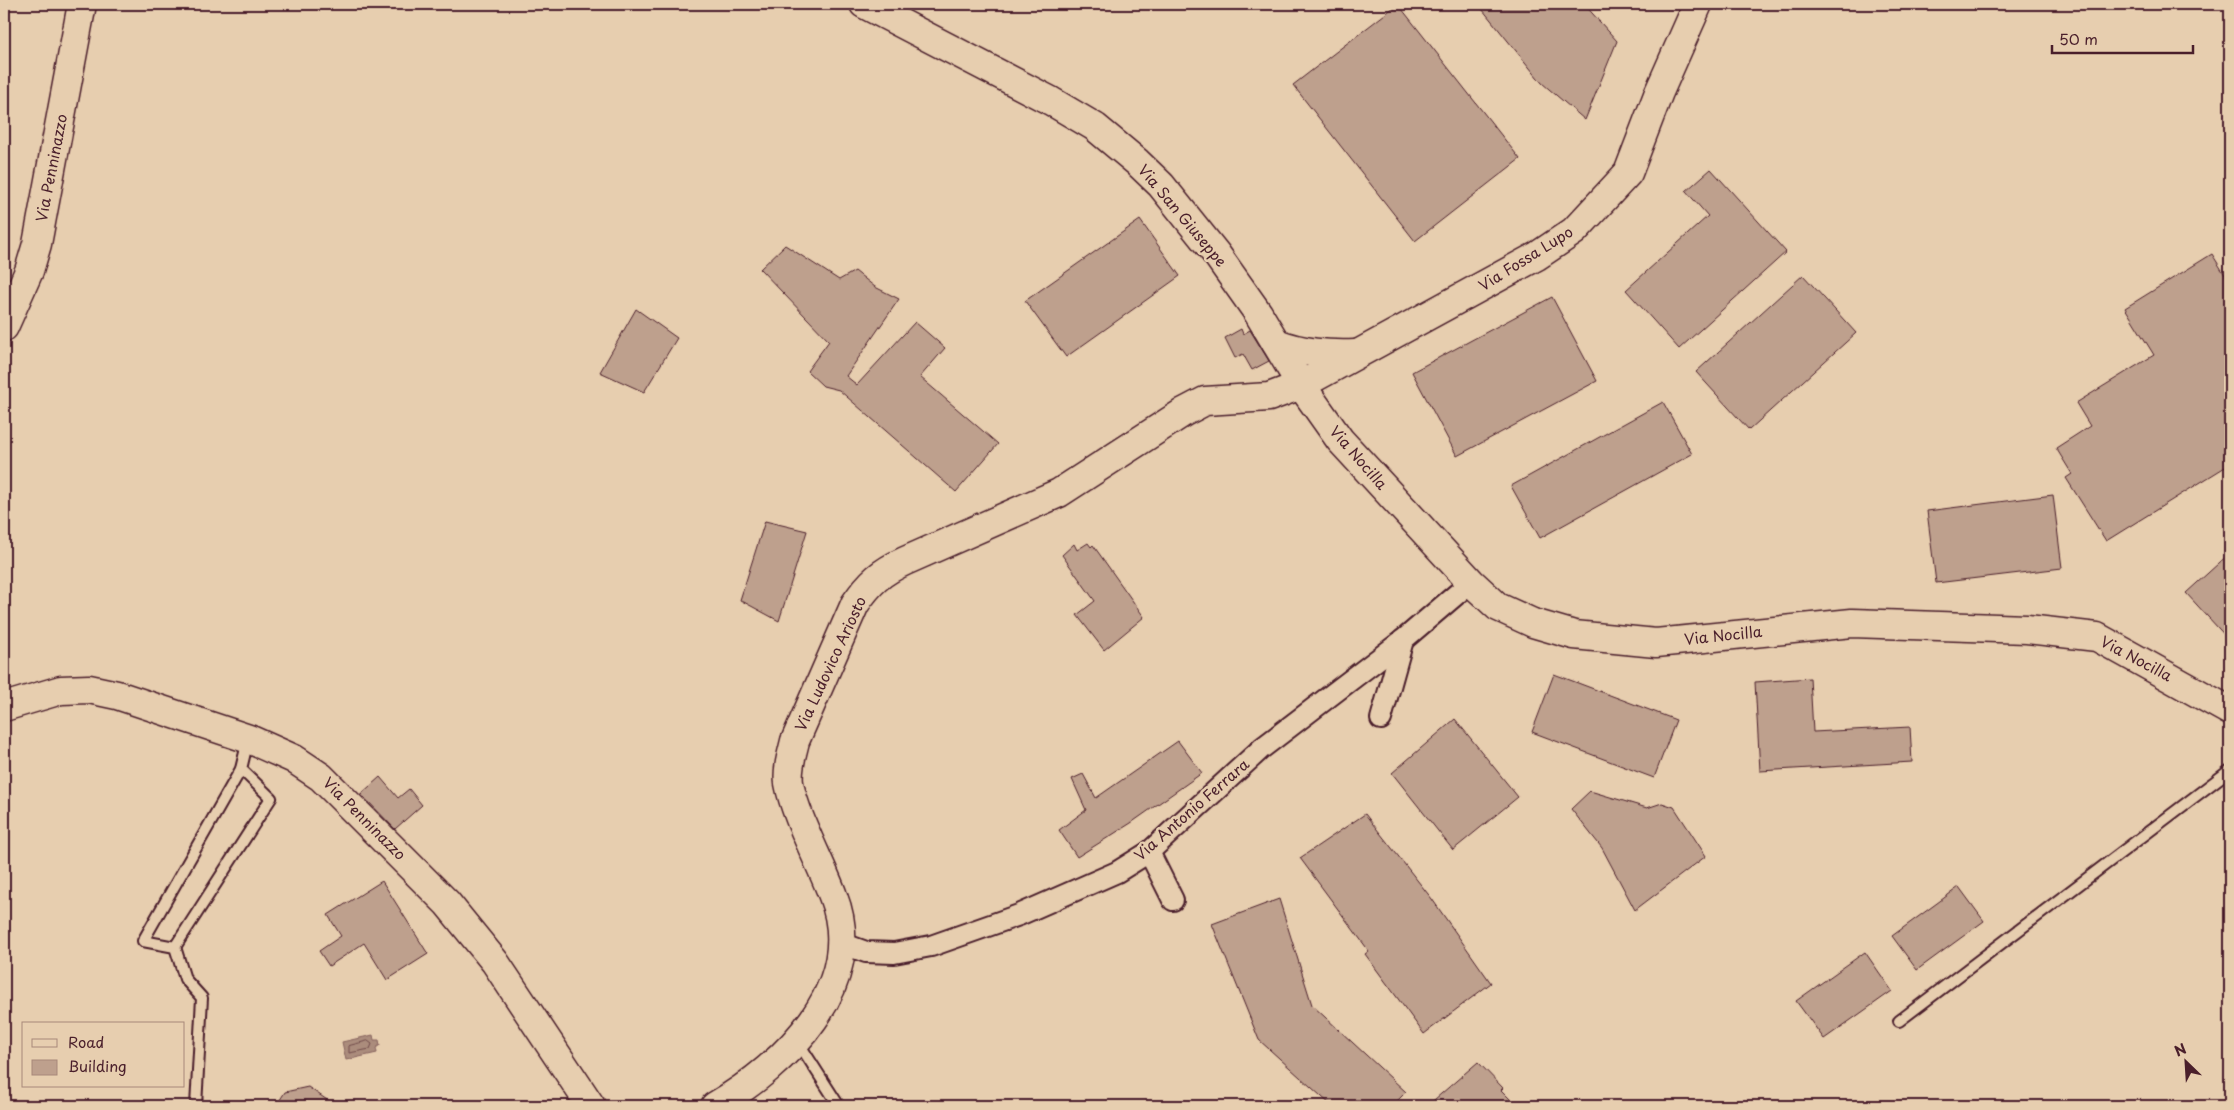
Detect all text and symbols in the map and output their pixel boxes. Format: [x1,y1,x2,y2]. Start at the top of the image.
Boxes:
scale bar [2052,22,2193,54]
text: 50 m [2059,27,2098,50]
street label: Via Penninazzo [29,112,72,224]
street label: Via San Giuseppe [1133,159,1233,271]
street label: Via Fossa Lupo [1474,220,1577,296]
street label: Via Nocilla [1325,420,1394,495]
street label: Via Ludovico Ariosto [788,592,871,735]
street label: Via Nocilla [1683,619,1764,650]
street label: Via Nocilla [2097,629,2177,687]
street label: Via Antonio Ferrara [1128,752,1254,865]
street label: Via Penninazzo [318,771,412,865]
legend [22,1022,185,1088]
text: Road [68,1030,104,1053]
north arrow [2162,1038,2212,1088]
text: N [2171,1038,2190,1062]
text: Building [68,1054,127,1077]

